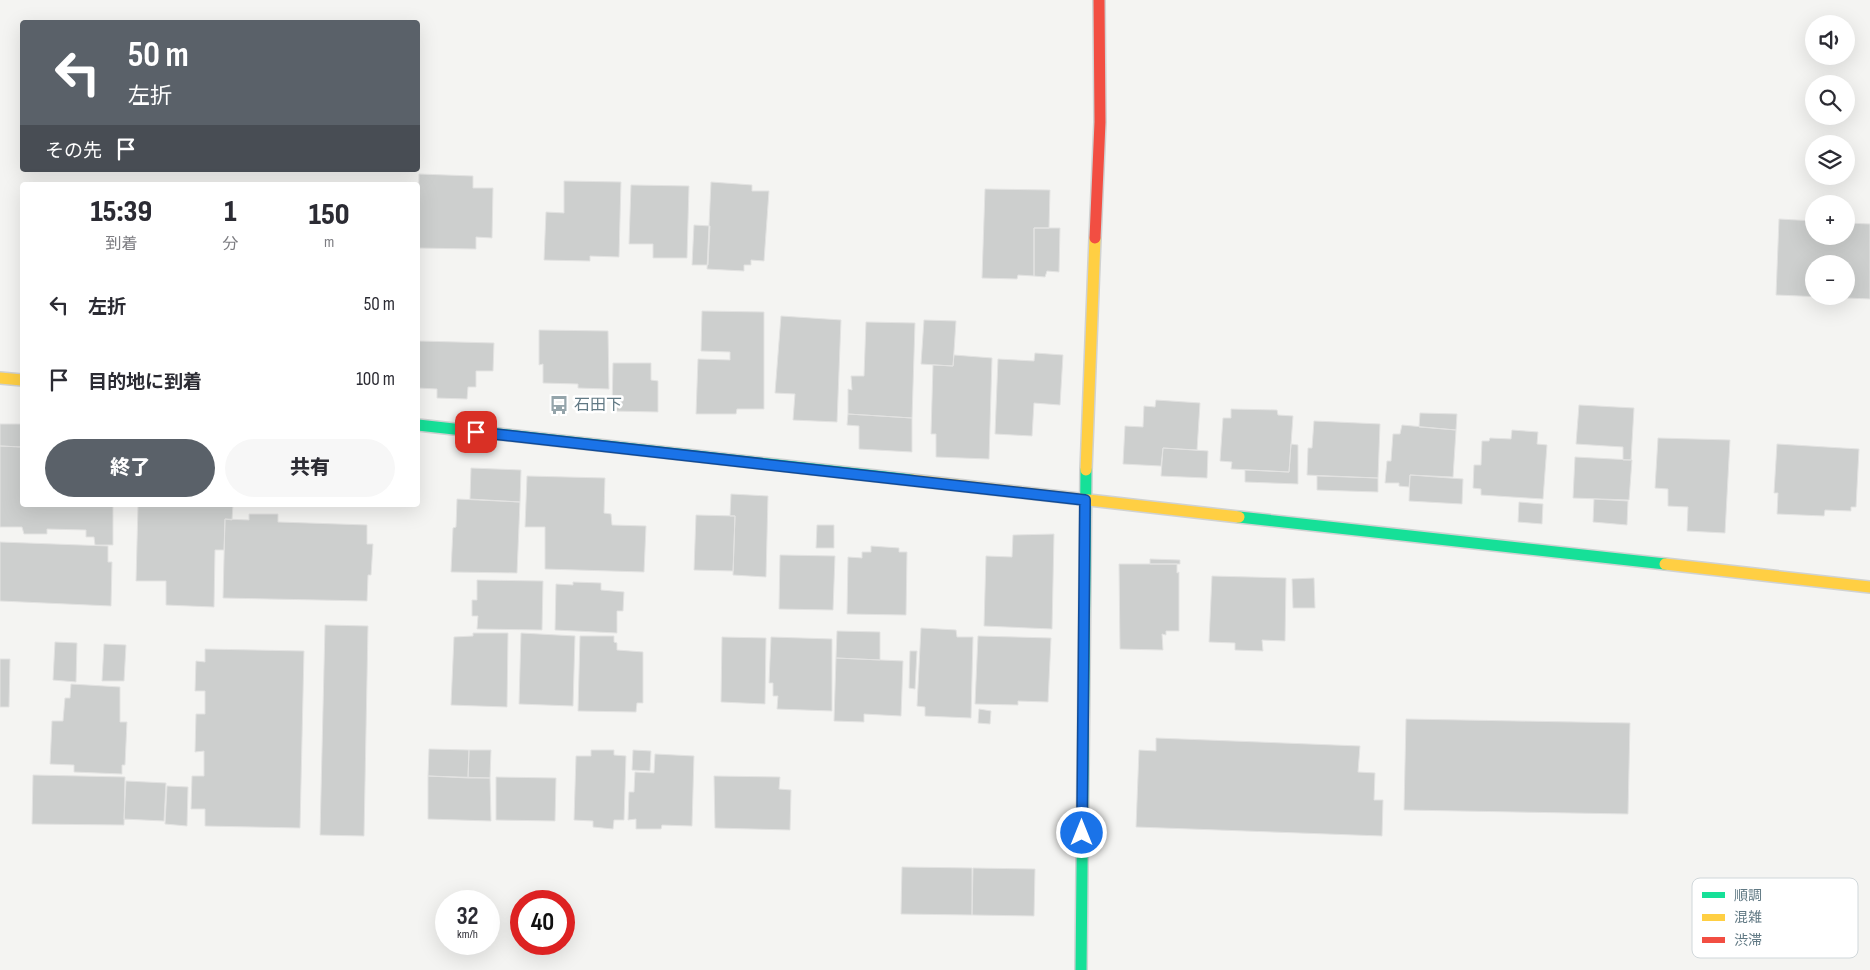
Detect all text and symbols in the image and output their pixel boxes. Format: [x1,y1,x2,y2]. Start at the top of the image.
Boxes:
map controls [1805,15,1855,305]
button: sound [1805,15,1855,65]
text: 50 m [128,34,189,77]
icon: left [45,40,110,105]
button: search [1805,75,1855,125]
text: 左折 [128,83,172,110]
icon: arrive [112,135,140,163]
button: layers [1805,135,1855,185]
text: その先 [45,140,102,163]
text: 15:39 [90,194,152,230]
text: 1 [224,194,237,230]
button: + [1805,195,1855,245]
text: 150 [309,197,350,233]
text: m [324,233,334,252]
text: 到着 [105,235,137,254]
text: 分 [222,235,238,254]
button: − [1805,255,1855,305]
icon: left [45,291,73,319]
text: 50 m [364,293,395,316]
text: 左折 [88,296,126,319]
icon: arrive [45,366,73,394]
text: 100 m [356,368,395,391]
text: 目的地に到着 [88,371,202,394]
bus stop icon: 石田下 [548,394,570,416]
place label: 石田下 [574,396,622,415]
pin [455,411,497,453]
icon: arrive [462,418,490,446]
button: 終了 [45,439,215,497]
button: 共有 [225,439,395,497]
position arrow [1055,806,1107,858]
legend [1692,878,1858,958]
text: 順調 [1734,887,1762,904]
speed limit sign: 40 [510,890,575,955]
text: 32 [456,901,479,932]
text: 混雑 [1734,909,1762,926]
text: km/h [457,927,478,942]
text: 渋滞 [1734,932,1762,949]

